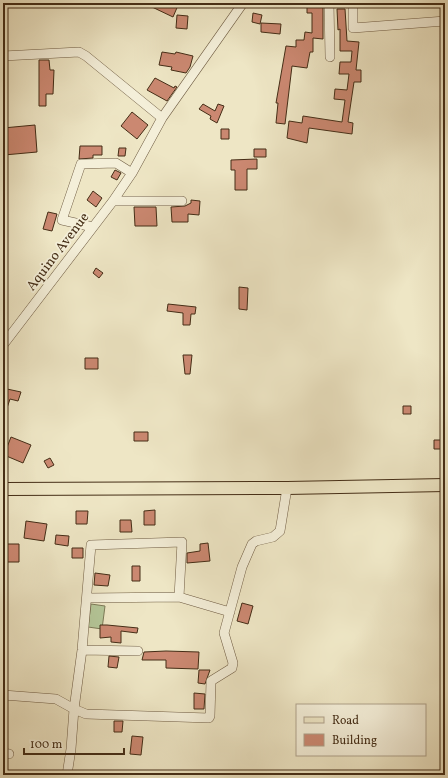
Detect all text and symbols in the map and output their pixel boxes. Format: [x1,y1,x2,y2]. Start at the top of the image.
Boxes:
street label: Aquino Avenue [22,208,94,295]
legend [296,704,426,756]
text: Road [332,713,359,729]
scale bar [24,730,124,756]
text: Building [332,733,377,749]
text: 100 m [30,737,63,753]

